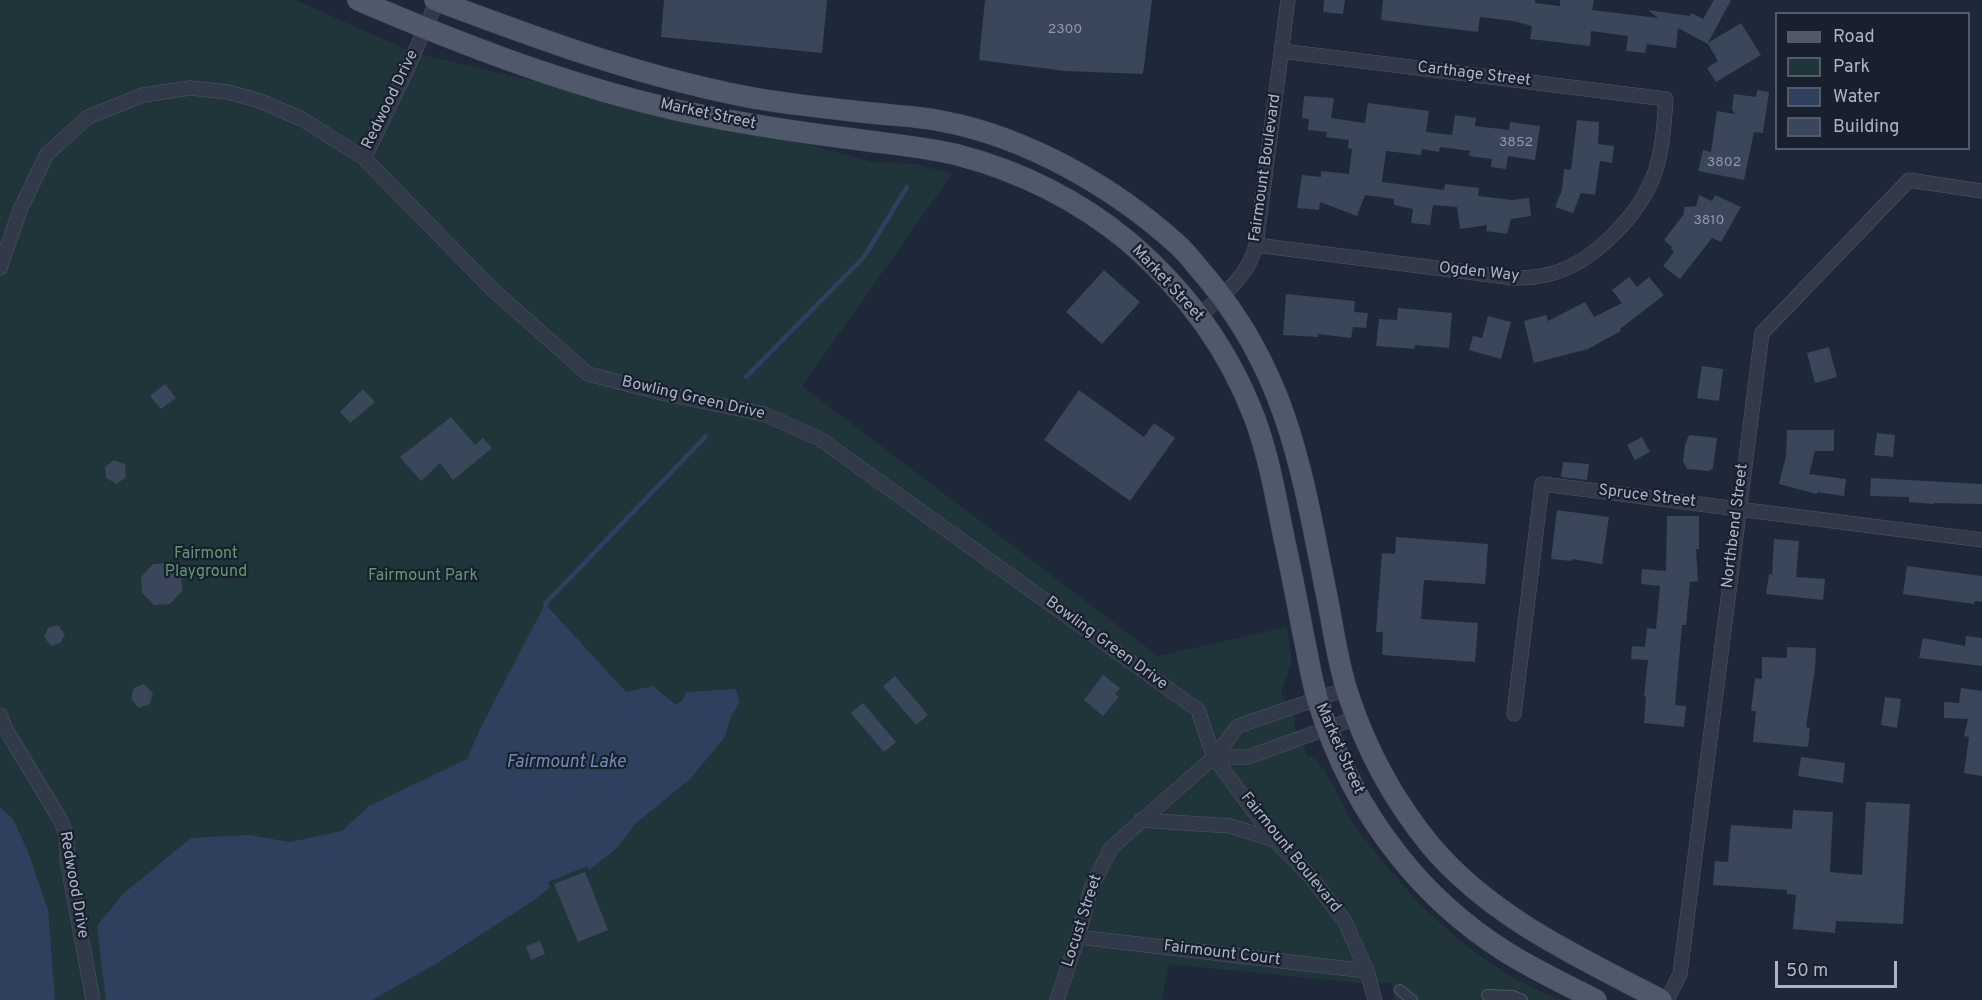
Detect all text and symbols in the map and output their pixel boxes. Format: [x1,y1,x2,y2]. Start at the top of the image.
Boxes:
legend [1775,12,1970,150]
house number: 2300 [1048,22,1082,38]
text: Road [1833,26,1875,49]
street label: Redwood Drive [359,47,423,153]
text: Park [1833,56,1870,79]
street label: Carthage Street [1416,59,1532,91]
text: Water [1833,86,1880,109]
street label: Fairmount Boulevard [1246,93,1286,243]
street label: Market Street [658,95,758,135]
text: Building [1833,116,1899,139]
house number: 3852 [1499,135,1533,151]
house number: 3802 [1707,155,1741,171]
house number: 3810 [1693,213,1725,229]
street label: Market Street [1127,242,1207,326]
street label: Ogden Way [1438,259,1520,287]
street label: Bowling Green Drive [620,373,766,425]
street label: Northbend Street [1719,463,1753,589]
street label: Spruce Street [1597,481,1697,513]
park label: Fairmont Playground [165,545,247,583]
park label: Fairmount Park [368,567,478,587]
street label: Bowling Green Drive [1041,593,1171,695]
street label: Market Street [1310,701,1368,797]
water label: Fairmount Lake [506,752,626,774]
street label: Fairmount Boulevard [1236,789,1344,917]
street label: Redwood Drive [54,830,92,940]
street label: Locust Street [1059,872,1107,970]
street label: Fairmount Court [1162,937,1282,971]
scale bar [1778,949,1900,987]
text: 50 m [1786,960,1828,983]

